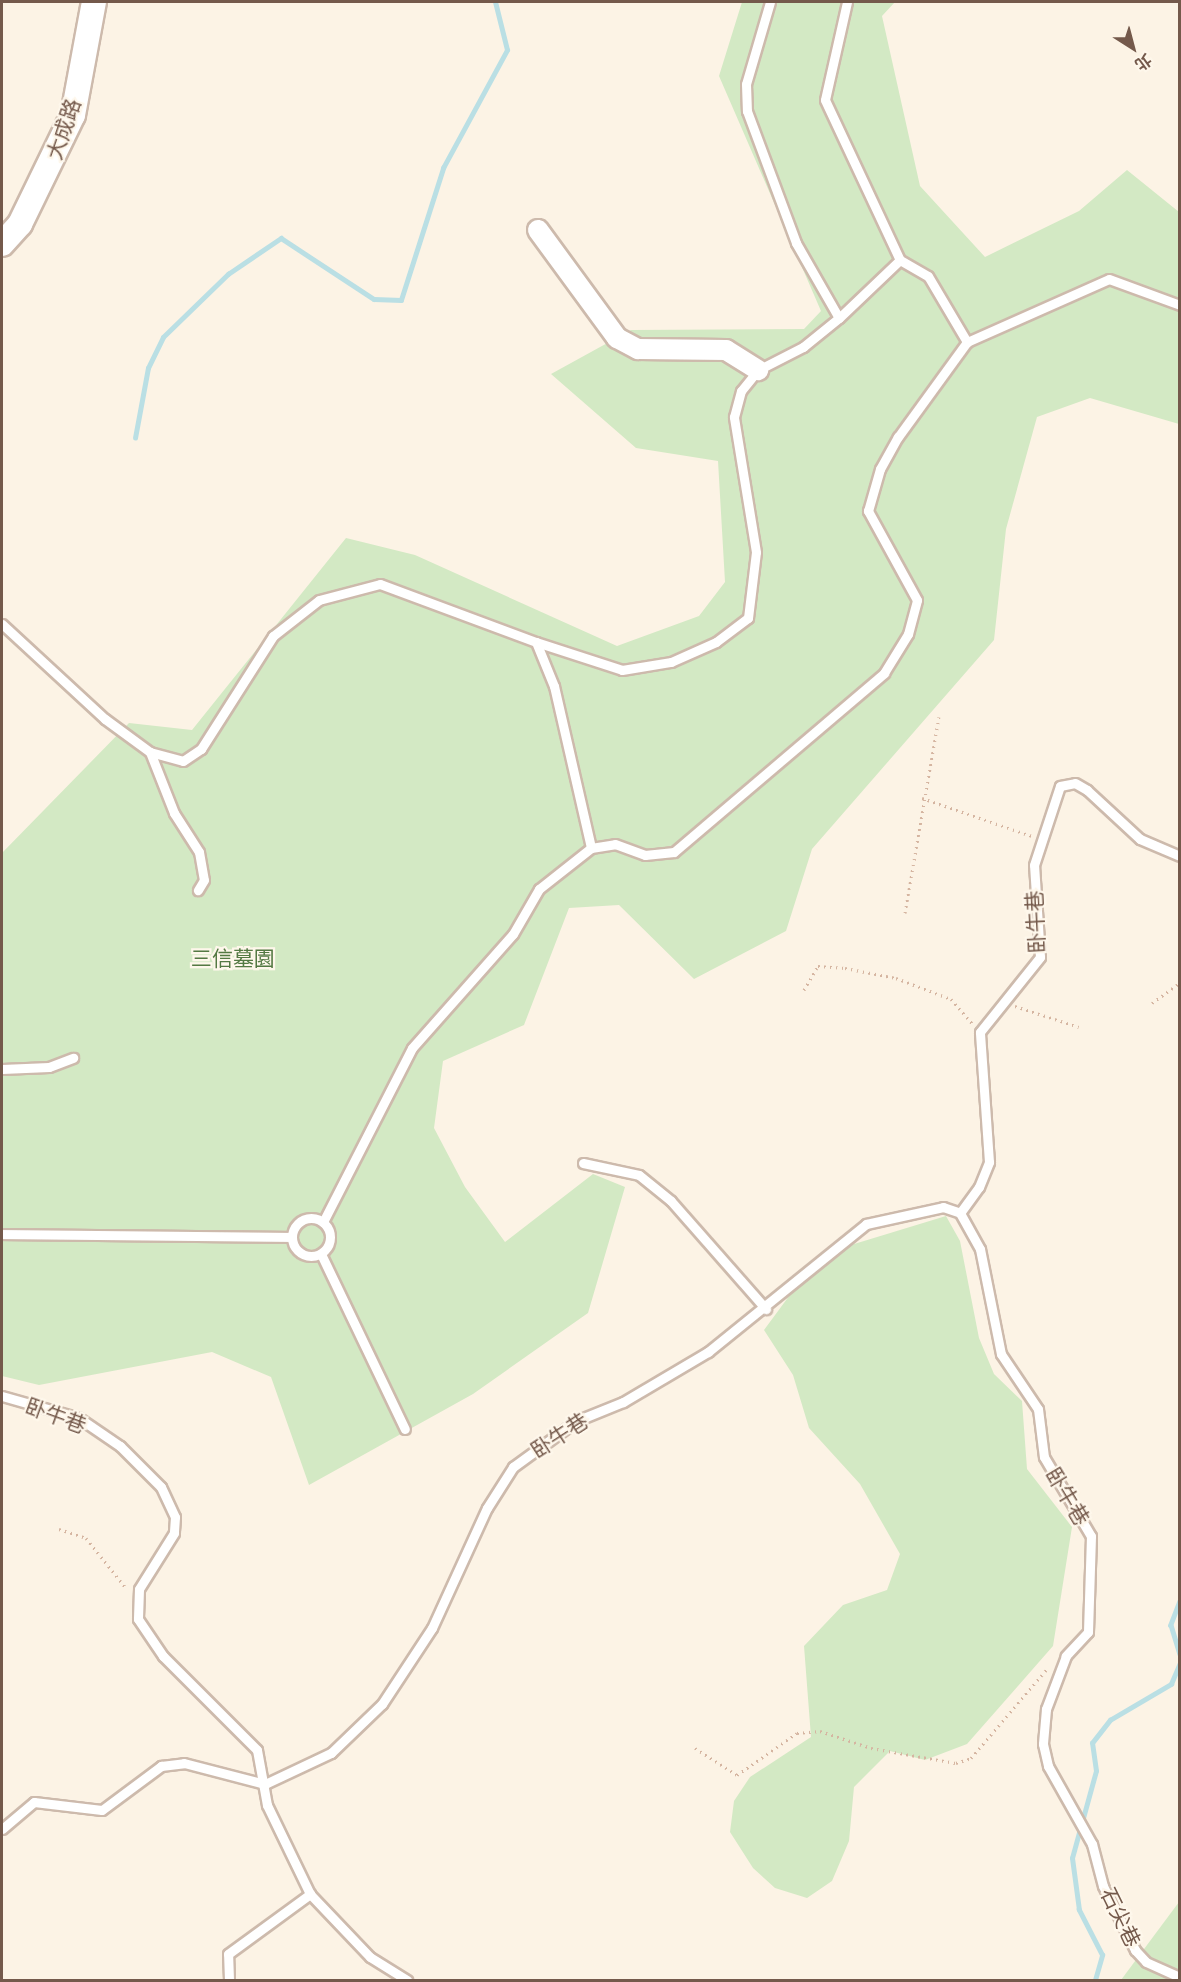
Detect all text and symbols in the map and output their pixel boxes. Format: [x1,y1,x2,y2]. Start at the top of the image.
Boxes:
north arrow [1103,18,1163,78]
text: 北 [1130,48,1157,77]
street label: 大成路 [41,95,85,163]
street label: 卧牛巷 [1021,890,1049,954]
park label: 三信墓園 [191,945,275,971]
street label: 卧牛巷 [22,1392,90,1438]
street label: 卧牛巷 [526,1407,592,1463]
street label: 卧牛巷 [1041,1463,1095,1529]
street label: 石尖巷 [1096,1883,1146,1951]

